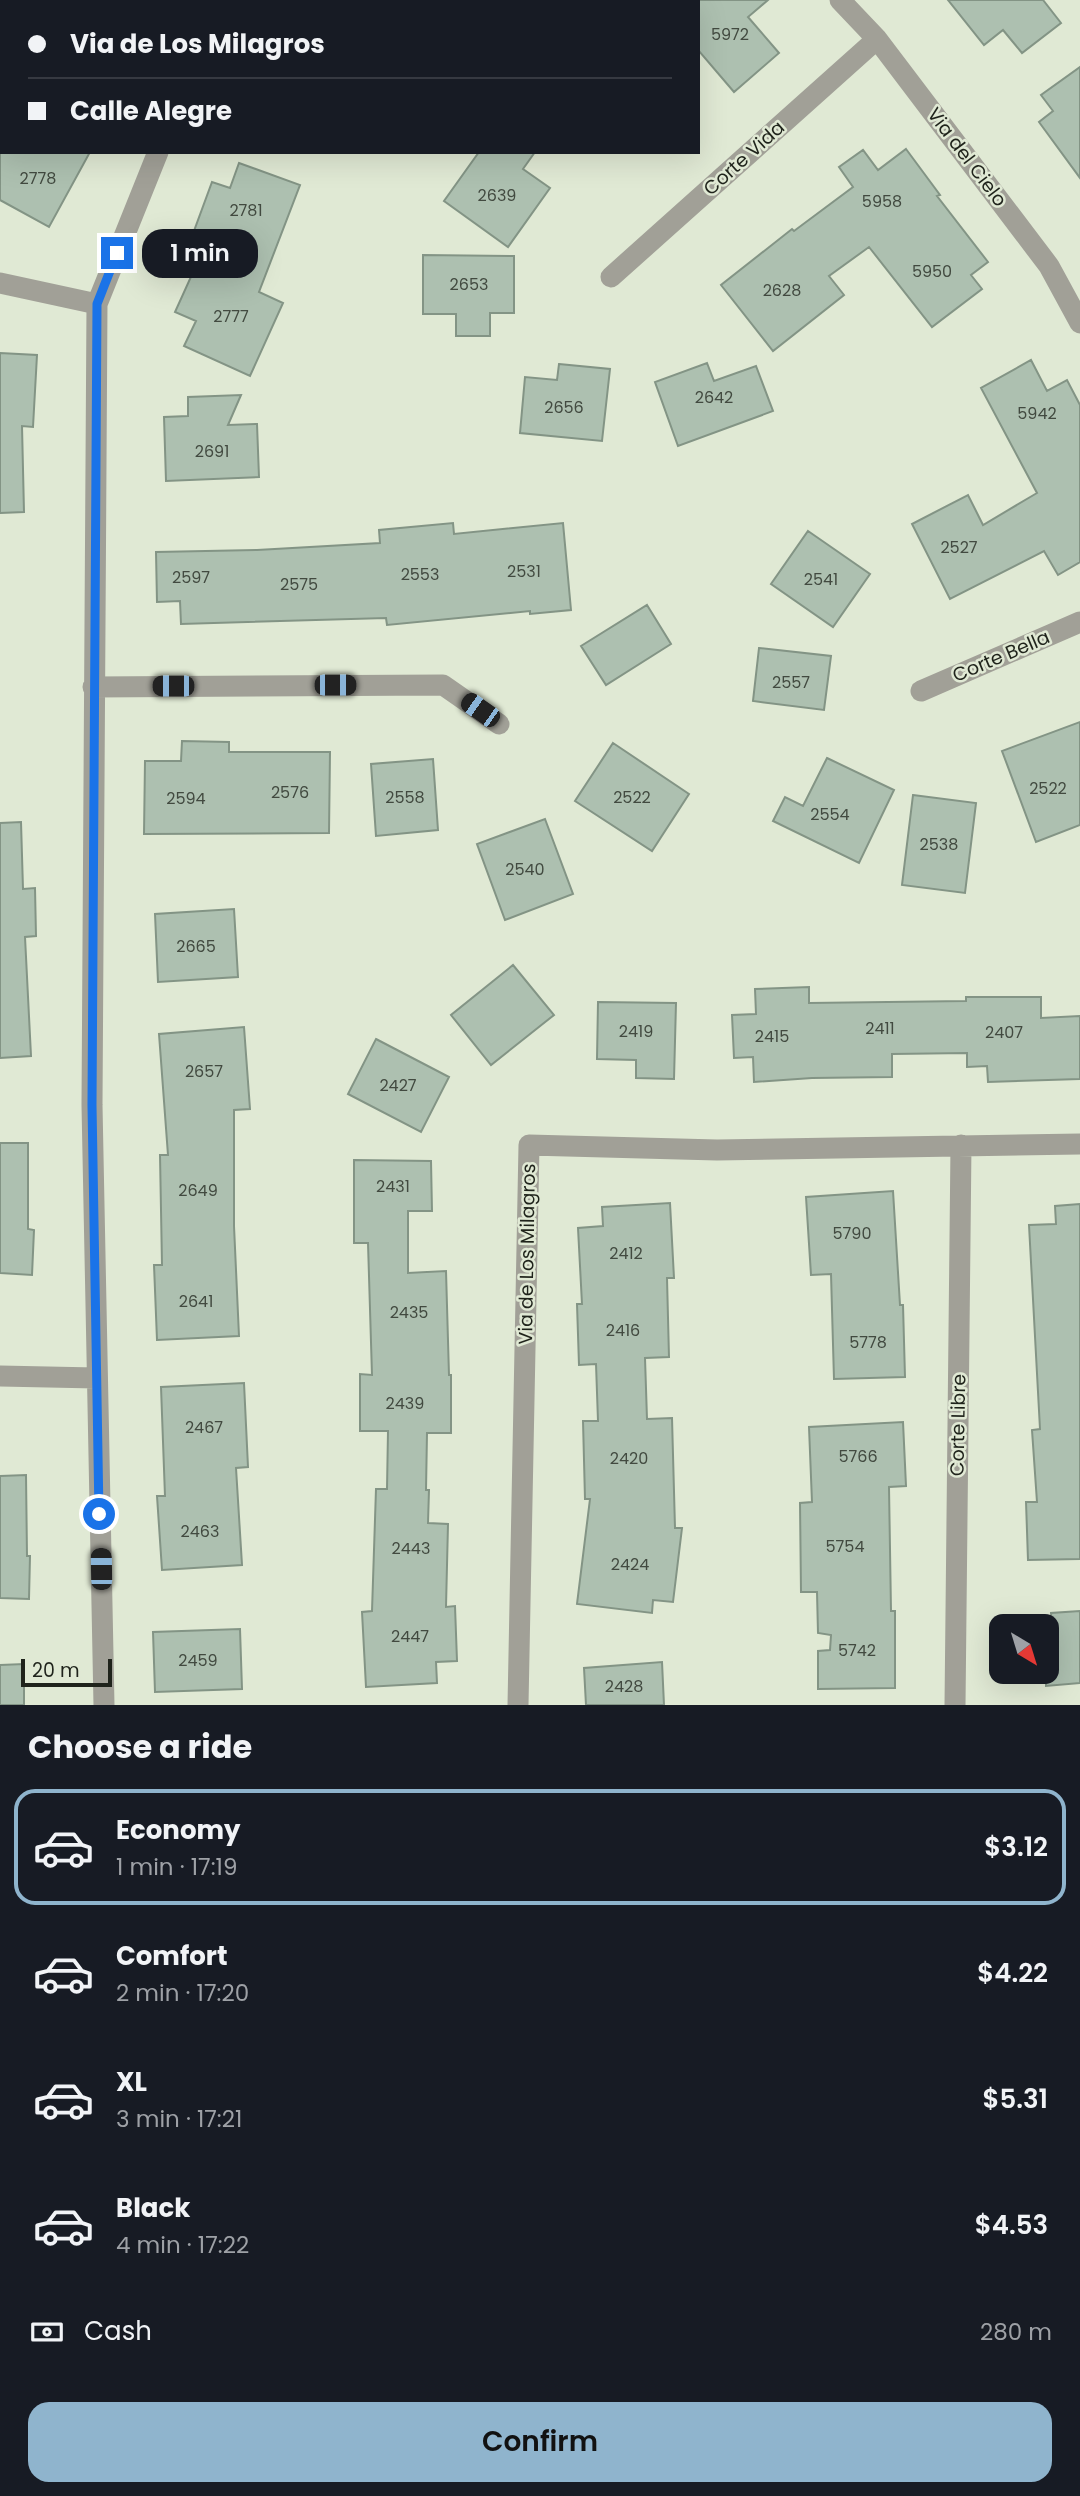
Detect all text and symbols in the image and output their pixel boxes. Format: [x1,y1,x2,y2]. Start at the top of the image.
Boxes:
house number: 5972 [711,23,749,46]
text: Via de Los Milagros [70,26,325,62]
text: Calle Alegre [70,93,232,129]
street label: Via del Cielo [921,102,1013,212]
street label: Corte Vida [697,114,791,202]
house number: 2778 [20,167,56,190]
house number: 2639 [478,184,516,207]
house number: 5958 [862,190,902,213]
house number: 2781 [229,199,263,222]
callout: 1 min [142,229,257,278]
route end [101,237,133,269]
text: 1 min [170,237,230,269]
house number: 5950 [912,260,952,283]
house number: 2653 [450,273,488,296]
house number: 2628 [763,279,801,302]
house number: 2777 [213,305,249,328]
house number: 2642 [695,386,733,409]
house number: 2656 [544,396,584,419]
house number: 5942 [1017,402,1057,425]
house number: 2691 [195,440,229,463]
house number: 2527 [940,536,978,559]
house number: 2531 [507,560,541,583]
house number: 2553 [401,563,439,586]
house number: 2597 [172,566,210,589]
house number: 2541 [804,568,838,591]
house number: 2575 [280,573,318,596]
street label: Corte Bella [948,623,1054,689]
house number: 2557 [772,671,810,694]
car [315,675,357,696]
car [153,676,195,697]
car [457,689,504,731]
house number: 2522 [1029,777,1067,800]
house number: 2576 [271,781,309,804]
house number: 2558 [385,786,425,809]
house number: 2522 [613,786,651,809]
house number: 2594 [166,787,206,810]
house number: 2554 [810,803,850,826]
house number: 2538 [920,833,958,856]
house number: 2540 [505,858,545,881]
house number: 2665 [176,935,216,958]
house number: 2411 [865,1017,895,1040]
house number: 2419 [619,1020,653,1043]
house number: 2407 [985,1021,1023,1044]
house number: 2415 [755,1025,789,1048]
house number: 2657 [185,1060,223,1083]
house number: 2427 [379,1074,417,1097]
street label: Via de Los Milagros [512,1163,542,1345]
house number: 2431 [376,1175,410,1198]
house number: 2649 [178,1179,218,1202]
house number: 5790 [833,1222,871,1245]
house number: 2412 [609,1242,643,1265]
house number: 2641 [179,1290,213,1313]
house number: 2435 [390,1301,428,1324]
house number: 2416 [606,1319,640,1342]
house number: 5778 [849,1331,887,1354]
street label: Corte Libre [944,1374,972,1476]
house number: 2439 [386,1392,424,1415]
house number: 2467 [185,1416,223,1439]
house number: 5766 [838,1445,878,1468]
house number: 2420 [610,1447,648,1470]
route start [83,1498,115,1530]
house number: 2463 [181,1520,219,1543]
house number: 5754 [826,1535,864,1558]
house number: 2443 [392,1537,430,1560]
car [91,1548,112,1590]
house number: 2424 [611,1553,649,1576]
north arrow [989,1614,1059,1684]
map controls [989,1614,1059,1684]
house number: 2447 [391,1625,429,1648]
house number: 5742 [838,1639,876,1662]
house number: 2459 [178,1649,218,1672]
scale bar [21,1656,112,1688]
text: 20 m [32,1657,80,1684]
house number: 2428 [605,1675,643,1698]
text: Choose a ride [28,1724,252,1769]
text: Economy [116,1812,240,1848]
icon: car [32,1816,95,1879]
text: $3.12 [984,1829,1048,1865]
text: 1 min · 17:19 [116,1851,237,1883]
text: Comfort [116,1938,228,1974]
icon: car [32,1942,95,2005]
text: $4.22 [977,1955,1048,1991]
text: 2 min · 17:20 [116,1977,249,2009]
text: XL [116,2064,147,2100]
icon: car [32,2068,95,2131]
text: $5.31 [983,2081,1048,2117]
text: 3 min · 17:21 [116,2103,242,2135]
text: Black [116,2190,190,2226]
icon: car [32,2194,95,2257]
text: $4.53 [975,2207,1048,2243]
text: 4 min · 17:22 [116,2229,249,2261]
icon: cash [28,2313,66,2351]
text: Cash [84,2313,152,2349]
text: 280 m [980,2316,1052,2348]
button: Confirm [28,2402,1052,2482]

